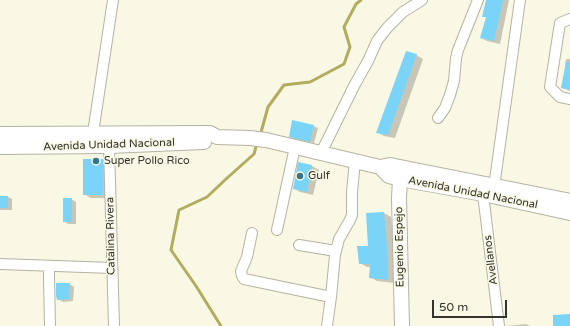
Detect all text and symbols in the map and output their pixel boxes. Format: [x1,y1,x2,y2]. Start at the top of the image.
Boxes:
street label: Avenida Unidad Nacional [43,136,175,154]
place label: Super Pollo Rico [104,154,190,168]
marker: Super Pollo Rico [91,156,101,166]
place label: Gulf [308,169,330,183]
marker: Gulf [295,171,305,181]
street label: Avenida Unidad Nacional [407,174,539,212]
street label: Catalina Rivera [104,197,118,275]
street label: Eugenio Espejo [393,207,407,287]
street label: Avellanos [481,234,501,286]
scale bar [434,292,509,318]
text: 50 m [439,300,468,314]

